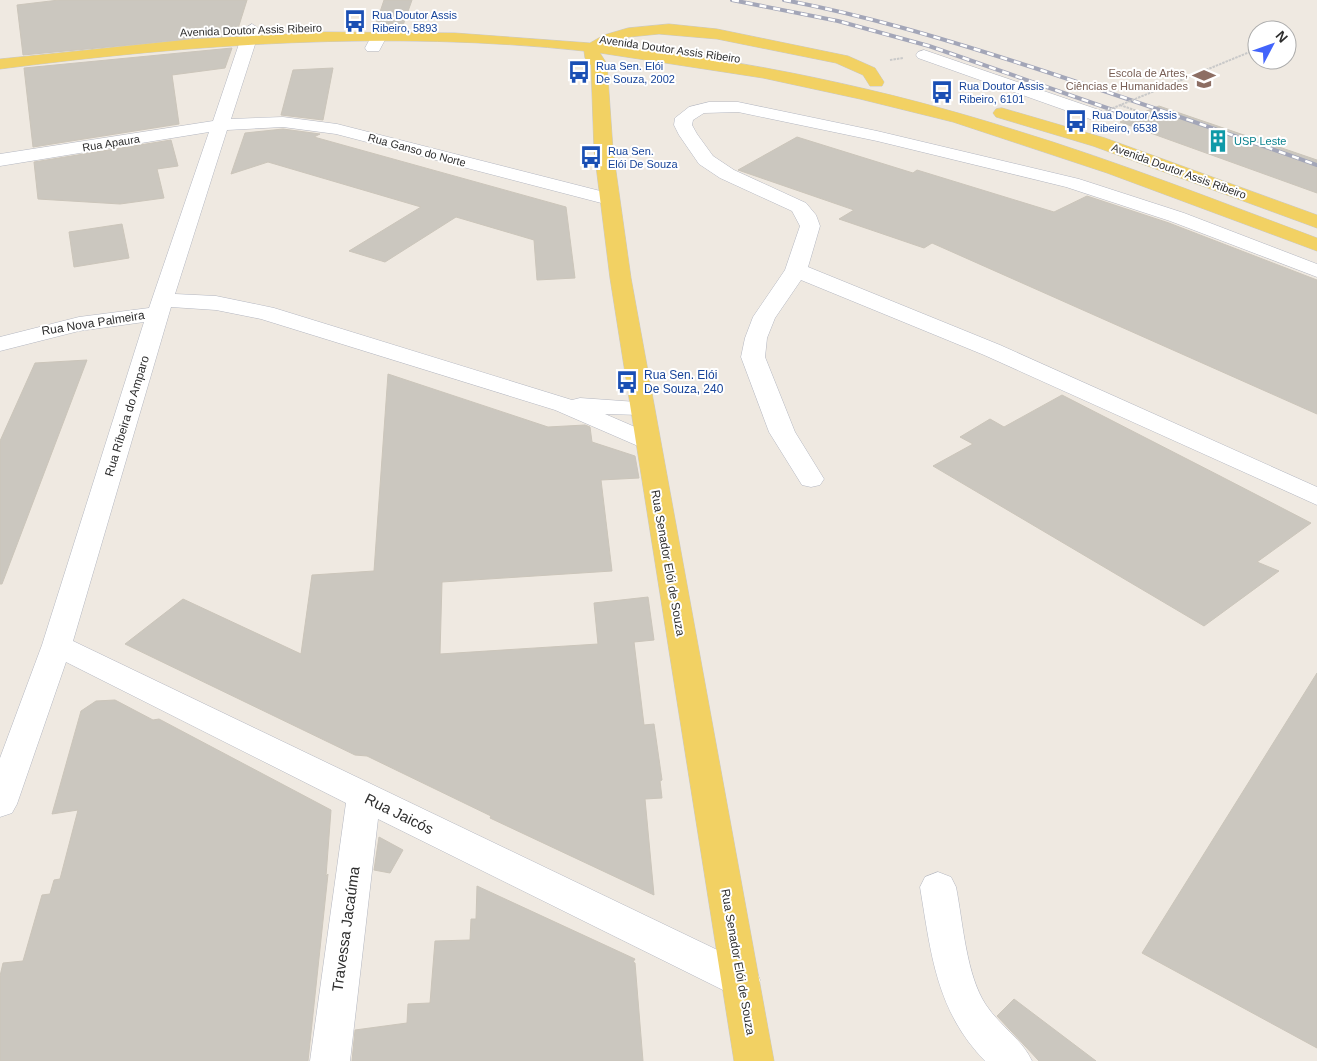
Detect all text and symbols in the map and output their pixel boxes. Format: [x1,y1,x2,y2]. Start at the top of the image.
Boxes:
bus stop icon: Rua Doutor Assis Ribeiro, 5893 [342,8,368,34]
place label: Rua Doutor Assis Ribeiro, 5893 [372,9,457,34]
north arrow [1247,20,1297,70]
street label: Avenida Doutor Assis Ribeiro [180,22,322,38]
text: N [1272,27,1291,46]
street label: Avenida Doutor Assis Ribeiro [599,33,741,65]
bus stop icon: Rua Sen. Elói De Souza, 2002 [566,59,592,85]
place label: Rua Sen. Elói De Souza, 2002 [596,60,675,85]
school or university icon: Escola de Artes, Ciências e Humanidades [1191,66,1217,92]
place label: Escola de Artes, Ciências e Humanidades [1066,67,1188,92]
bus stop icon: Rua Doutor Assis Ribeiro, 6101 [929,79,955,105]
place label: Rua Doutor Assis Ribeiro, 6101 [959,80,1044,105]
bus stop icon: Rua Doutor Assis Ribeiro, 6538 [1063,108,1089,134]
place label: Rua Doutor Assis Ribeiro, 6538 [1092,109,1177,134]
building icon: USP Leste [1205,128,1231,154]
street label: Rua Ganso do Norte [367,131,467,169]
street label: Rua Apaura [81,132,141,153]
place label: USP Leste [1234,135,1286,147]
street label: Avenida Doutor Assis Ribeiro [1110,141,1248,201]
bus stop icon: Rua Sen. Elói De Souza [578,144,604,170]
place label: Rua Sen. Elói De Souza [608,145,679,170]
street label: Rua Nova Palmeira [41,308,146,338]
street label: Rua Ríbeira do Amparo [102,354,152,478]
place label: Rua Sen. Elói De Souza, 240 [644,368,724,396]
bus stop icon: Rua Sen. Elói De Souza, 240 [614,369,640,395]
street label: Rua Senador Elói de Souza [648,489,688,637]
street label: Rua Jaicós [362,790,436,837]
street label: Travessa Jacaúma [328,865,363,993]
street label: Rua Senador Elói de Souza [718,888,758,1036]

